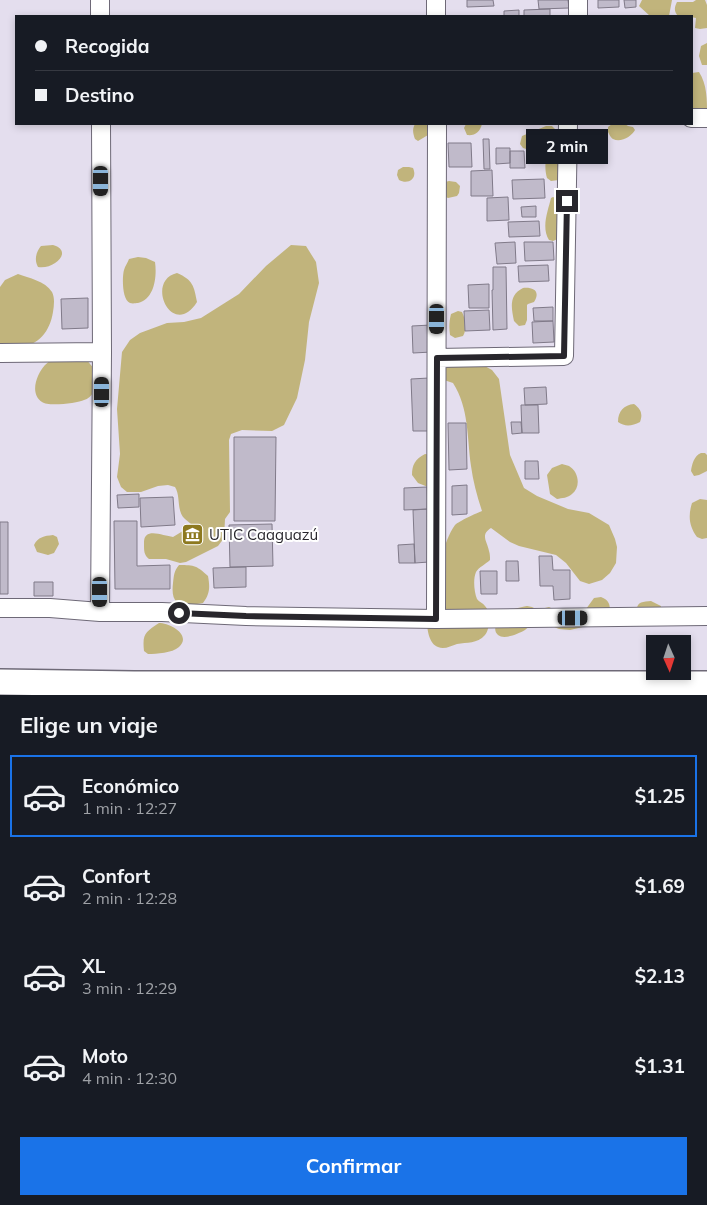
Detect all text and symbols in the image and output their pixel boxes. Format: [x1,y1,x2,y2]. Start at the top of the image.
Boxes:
text: Recogida [65,34,149,58]
text: Destino [65,83,134,107]
callout: 2 min [526,128,608,164]
text: 2 min [546,136,588,156]
car [93,166,108,196]
route end [556,190,578,212]
car [429,304,444,334]
car [94,377,109,407]
museum icon: UTIC Caaguazú [181,523,205,547]
place label: UTIC Caaguazú [209,525,318,544]
car [92,577,107,607]
route start [168,602,190,624]
car [558,611,588,626]
north arrow [646,635,691,680]
map controls [646,635,691,680]
text: Elige un viaje [20,711,158,739]
icon: car [22,774,67,819]
text: Económico [82,774,179,798]
text: $1.25 [635,784,685,808]
text: 1 min · 12:27 [82,798,177,818]
icon: car [22,864,67,909]
text: Confort [82,864,150,888]
text: $1.69 [635,874,685,898]
text: 2 min · 12:28 [82,888,177,908]
icon: car [22,954,67,999]
text: XL [82,954,105,978]
text: $2.13 [635,964,685,988]
text: 3 min · 12:29 [82,978,177,998]
icon: car [22,1044,67,1089]
text: Moto [82,1044,128,1068]
text: $1.31 [635,1054,685,1078]
text: 4 min · 12:30 [82,1068,177,1088]
button: Confirmar [20,1137,687,1195]

